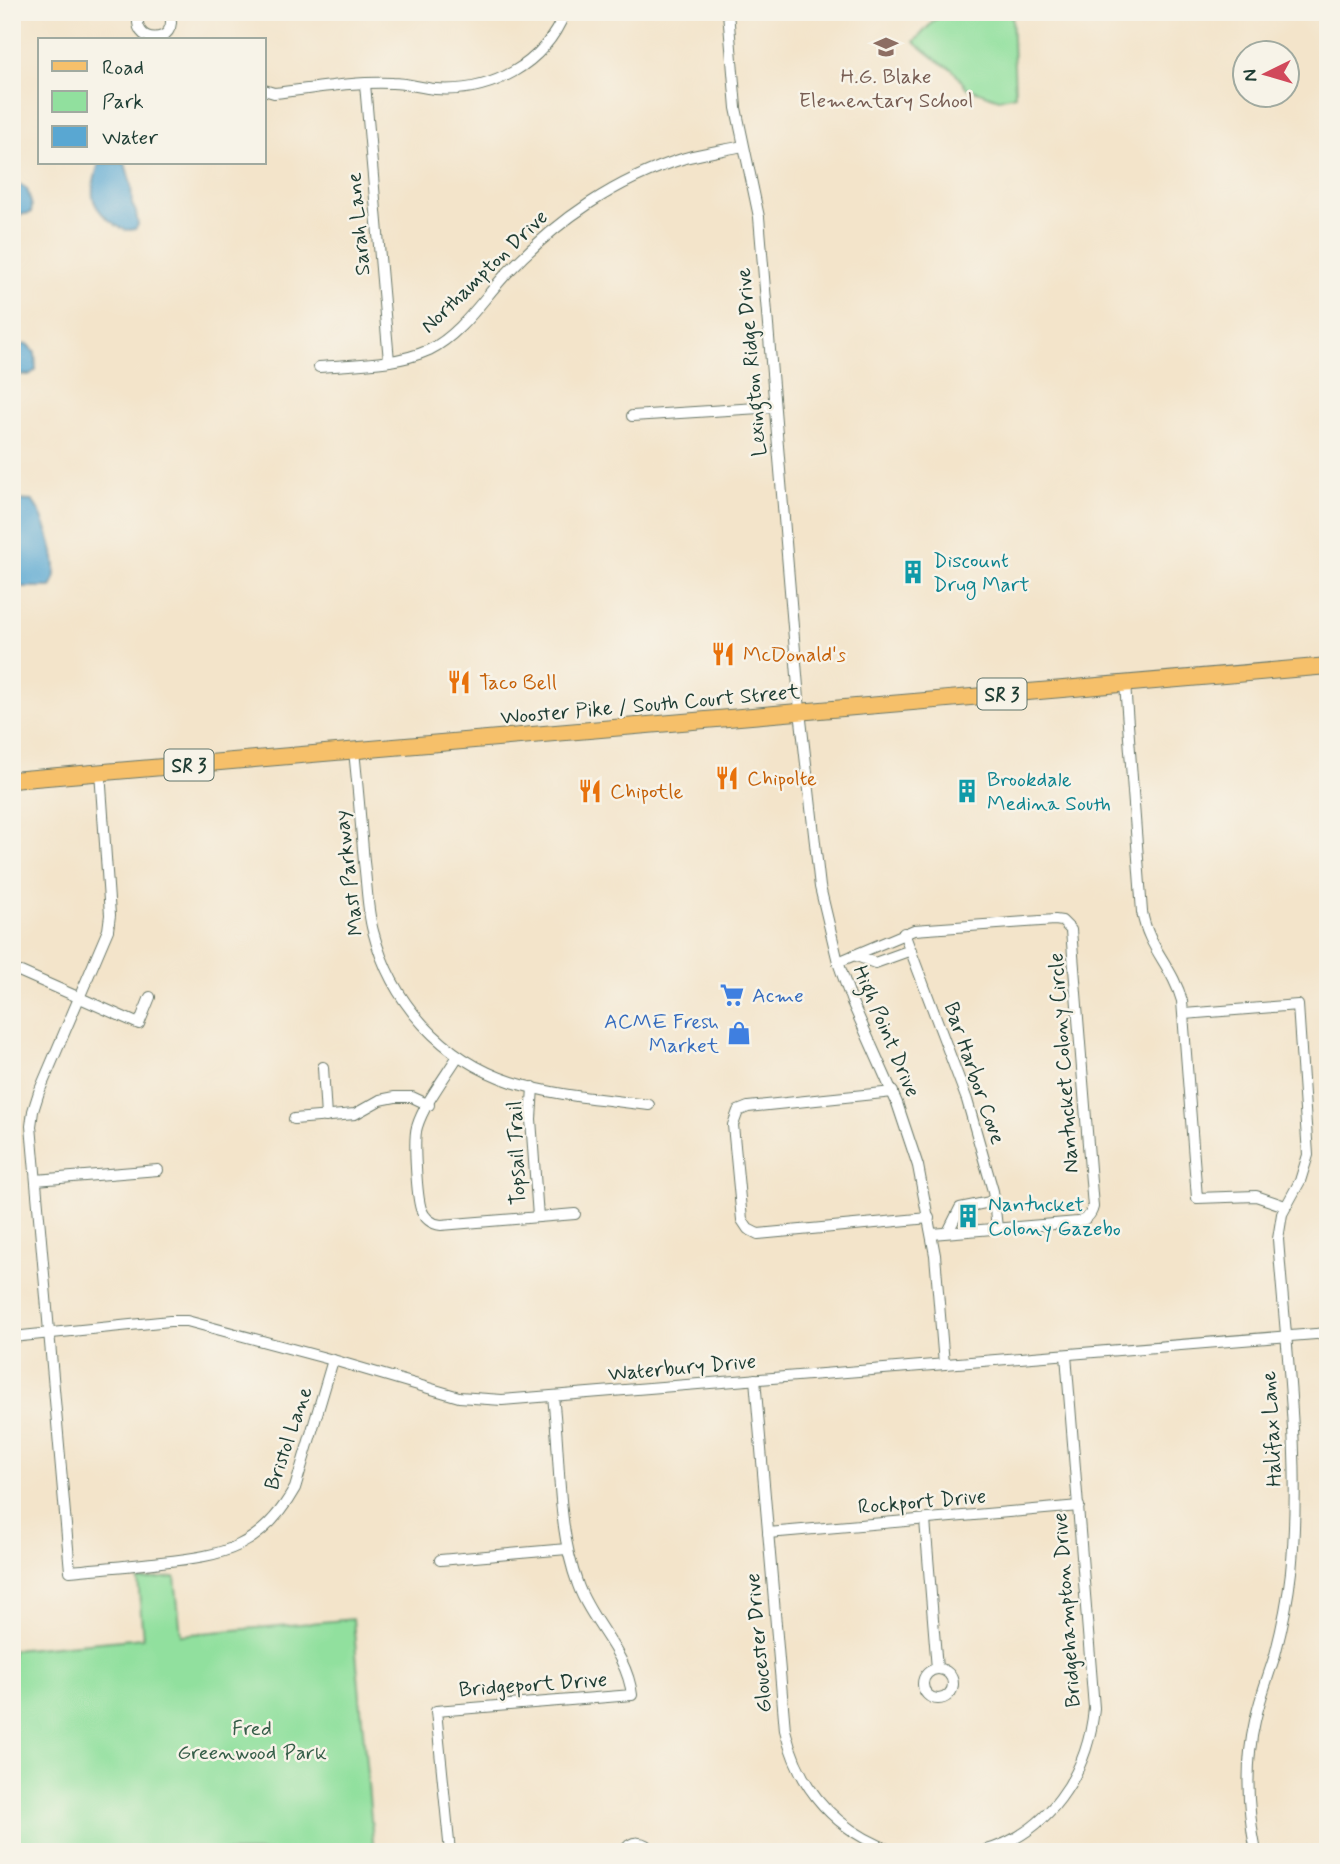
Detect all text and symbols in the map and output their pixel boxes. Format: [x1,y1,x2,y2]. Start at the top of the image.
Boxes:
school or university icon: H.G. Blake Elementary School [872,33,900,61]
legend [38,38,266,164]
north arrow [1232,38,1302,108]
text: Road [102,54,144,82]
place label: H.G. Blake Elementary School [799,63,973,115]
text: N [1238,68,1264,83]
text: Park [102,88,144,116]
text: Water [102,124,158,152]
street label: Sarah Lane [341,171,377,277]
street label: Northampton Drive [415,204,554,340]
street label: Lexington Ridge Drive [730,266,776,457]
place label: Discount Drug Mart [933,547,1030,600]
building icon: Discount Drug Mart [899,558,927,586]
restaurant icon: McDonald's [709,640,737,668]
place label: McDonald's [743,641,846,669]
restaurant icon: Taco Bell [445,668,473,696]
place label: Taco Bell [479,669,557,697]
street label: Wooster Pike / South Court Street [499,678,802,732]
road number: SR 3 [978,678,1026,709]
road number: SR 3 [164,750,214,780]
restaurant icon: Chipolte [713,764,741,792]
place label: Chipolte [747,765,817,793]
place label: Brookdale Medina South [987,766,1111,818]
restaurant icon: Chipotle [576,777,604,805]
building icon: Brookdale Medina South [953,777,981,805]
place label: Chipotle [610,778,683,806]
street label: Mast Parkway [327,808,371,937]
street label: Nantucket Colony Circle [1042,952,1086,1174]
street label: High Point Drive [844,961,926,1102]
supermarket icon: Acme [718,981,746,1009]
place label: Acme [752,982,804,1010]
street label: Bar Harbor Cove [937,998,1012,1148]
place label: ACME Fresh Market [604,1008,720,1060]
shop icon: ACME Fresh Market [725,1019,753,1047]
street label: Topsail Trail [501,1100,533,1206]
place label: Nantucket Colony Gazebo [988,1191,1121,1243]
building icon: Nantucket Colony Gazebo [954,1202,982,1230]
street label: Waterbury Drive [607,1348,757,1388]
street label: Halifax Lane [1255,1370,1289,1488]
street label: Bristol Lane [258,1383,320,1494]
street label: Rockport Drive [857,1482,987,1522]
street label: Bridgehampton Drive [1046,1511,1088,1708]
street label: Gloucester Drive [739,1572,779,1714]
street label: Bridgeport Drive [458,1666,608,1704]
park label: Fred Greenwood Park [177,1715,327,1767]

